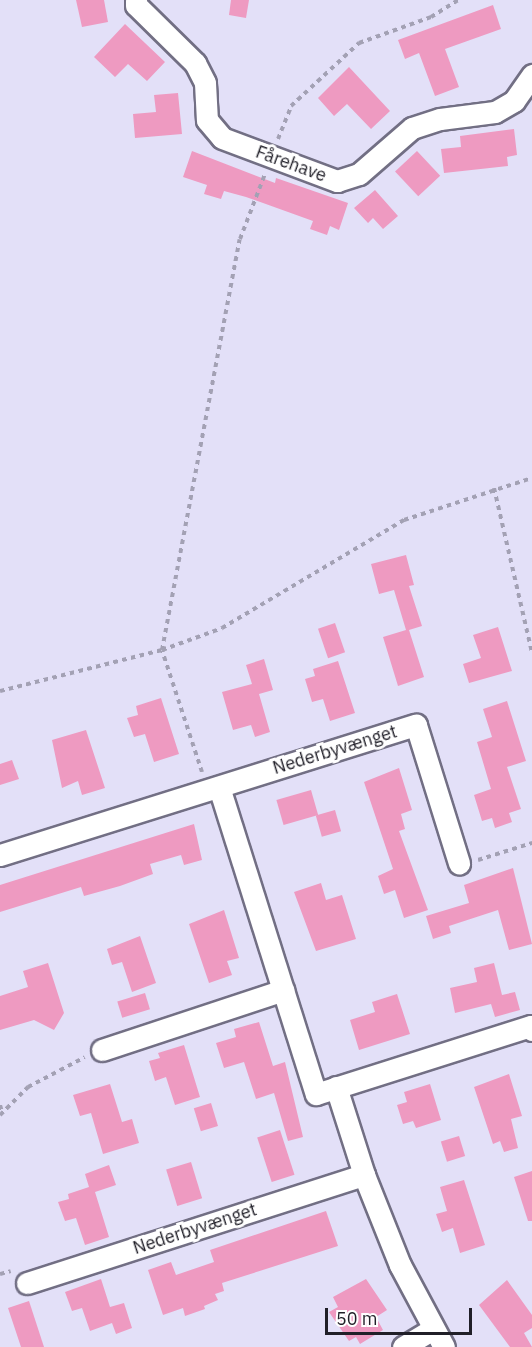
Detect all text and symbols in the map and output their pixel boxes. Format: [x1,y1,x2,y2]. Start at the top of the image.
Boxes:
street label: Fårehave [253,141,329,187]
street label: Nederbyvænget [270,721,400,779]
street label: Nederbyvænget [130,1199,260,1259]
scale bar [328,1296,475,1334]
text: 50 m [336,1307,378,1330]

